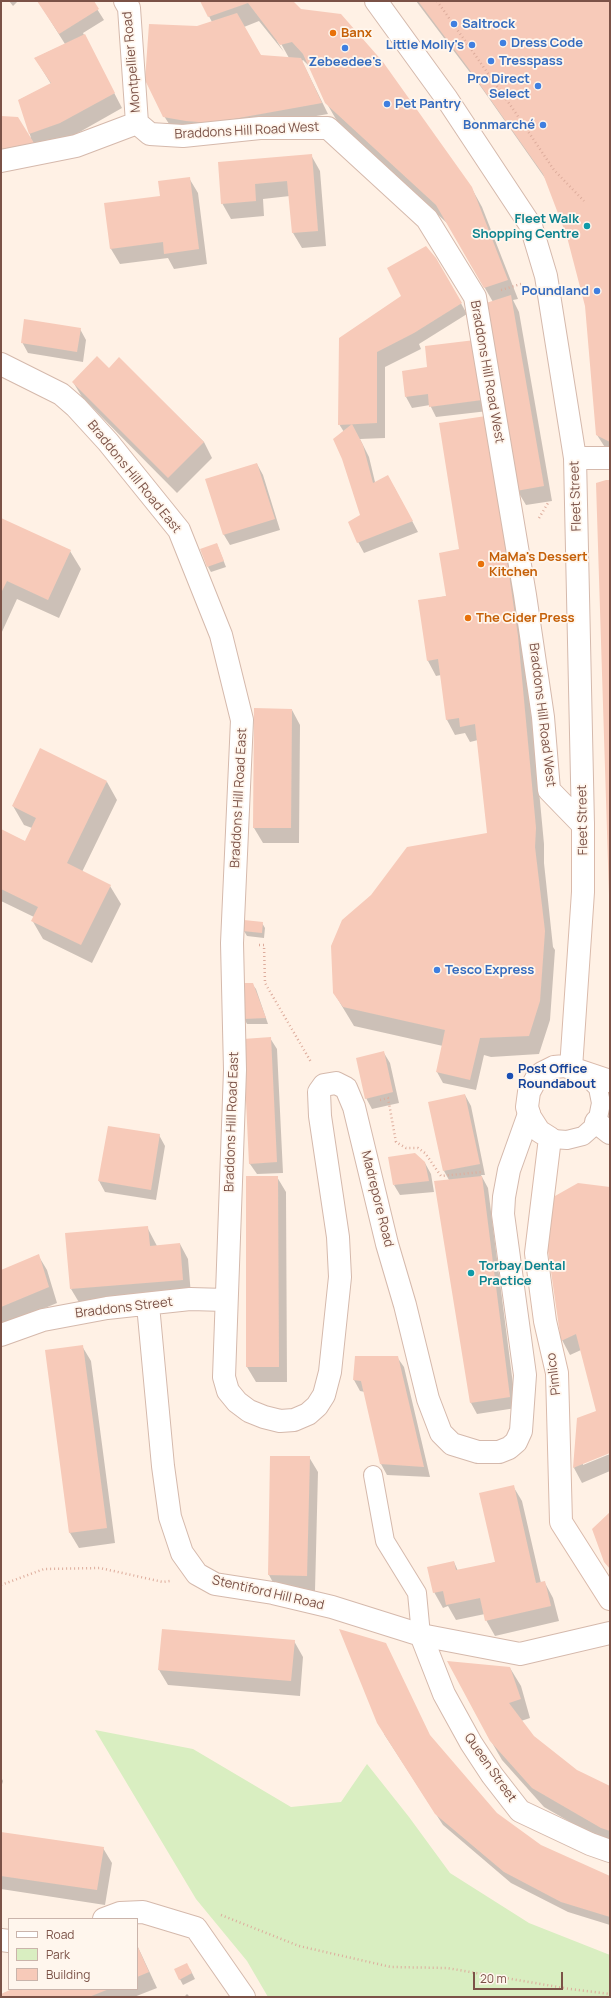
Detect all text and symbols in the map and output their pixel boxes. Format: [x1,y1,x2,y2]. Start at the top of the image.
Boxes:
street label: Montpellier Road [120,11,144,113]
place label: Saltrock [462,16,515,32]
marker: Saltrock [449,19,459,29]
place label: Banx [341,25,372,41]
marker: Banx [328,28,338,38]
place label: Dress Code [511,35,583,51]
place label: Little Molly's [386,37,464,53]
marker: Dress Code [498,38,508,48]
marker: Little Molly's [467,40,477,50]
marker: Zebeedee's [340,43,350,53]
place label: Tresspass [499,53,563,69]
place label: Zebeedee's [308,54,382,70]
marker: Tresspass [486,56,496,66]
place label: Pro Direct Select [467,71,530,102]
marker: Pro Direct Select [533,81,543,91]
place label: Pet Pantry [395,96,461,112]
marker: Pet Pantry [382,99,392,109]
place label: Bonmarché [463,117,535,133]
street label: Braddons Hill Road West [174,119,320,143]
marker: Bonmarché [538,120,548,130]
place label: Fleet Walk Shopping Centre [472,211,579,242]
marker: Fleet Walk Shopping Centre [582,221,592,231]
place label: Poundland [521,283,589,299]
marker: Poundland [592,286,602,296]
street label: Braddons Hill Road West [467,299,507,445]
street label: Braddons Hill Road East [84,417,184,537]
street label: Fleet Street [567,460,585,532]
place label: MaMa's Dessert Kitchen [489,549,588,580]
marker: MaMa's Dessert Kitchen [476,559,486,569]
place label: The Cider Press [476,610,575,626]
marker: The Cider Press [463,613,473,623]
street label: Braddons Hill Road West [525,642,559,788]
street label: Braddons Hill Road East [228,727,250,869]
street label: Fleet Street [575,784,591,856]
place label: Tesco Express [445,962,534,978]
marker: Tesco Express [432,965,442,975]
street label: Braddons Hill Road East [222,1052,242,1192]
place label: Post Office Roundabout [518,1061,596,1092]
marker: Post Office Roundabout [505,1071,515,1081]
street label: Madrepore Road [357,1149,397,1249]
place label: Torbay Dental Practice [479,1258,566,1289]
marker: Torbay Dental Practice [466,1268,476,1278]
street label: Braddons Street [74,1294,174,1322]
street label: Pimlico [544,1352,564,1396]
street label: Stentiford Hill Road [210,1573,326,1613]
street label: Queen Street [460,1731,520,1805]
legend [8,1918,138,1990]
text: Road [46,1926,74,1943]
text: Park [46,1946,70,1963]
scale bar [475,1964,565,1990]
text: Building [46,1966,90,1983]
text: 20 m [480,1970,507,1987]

